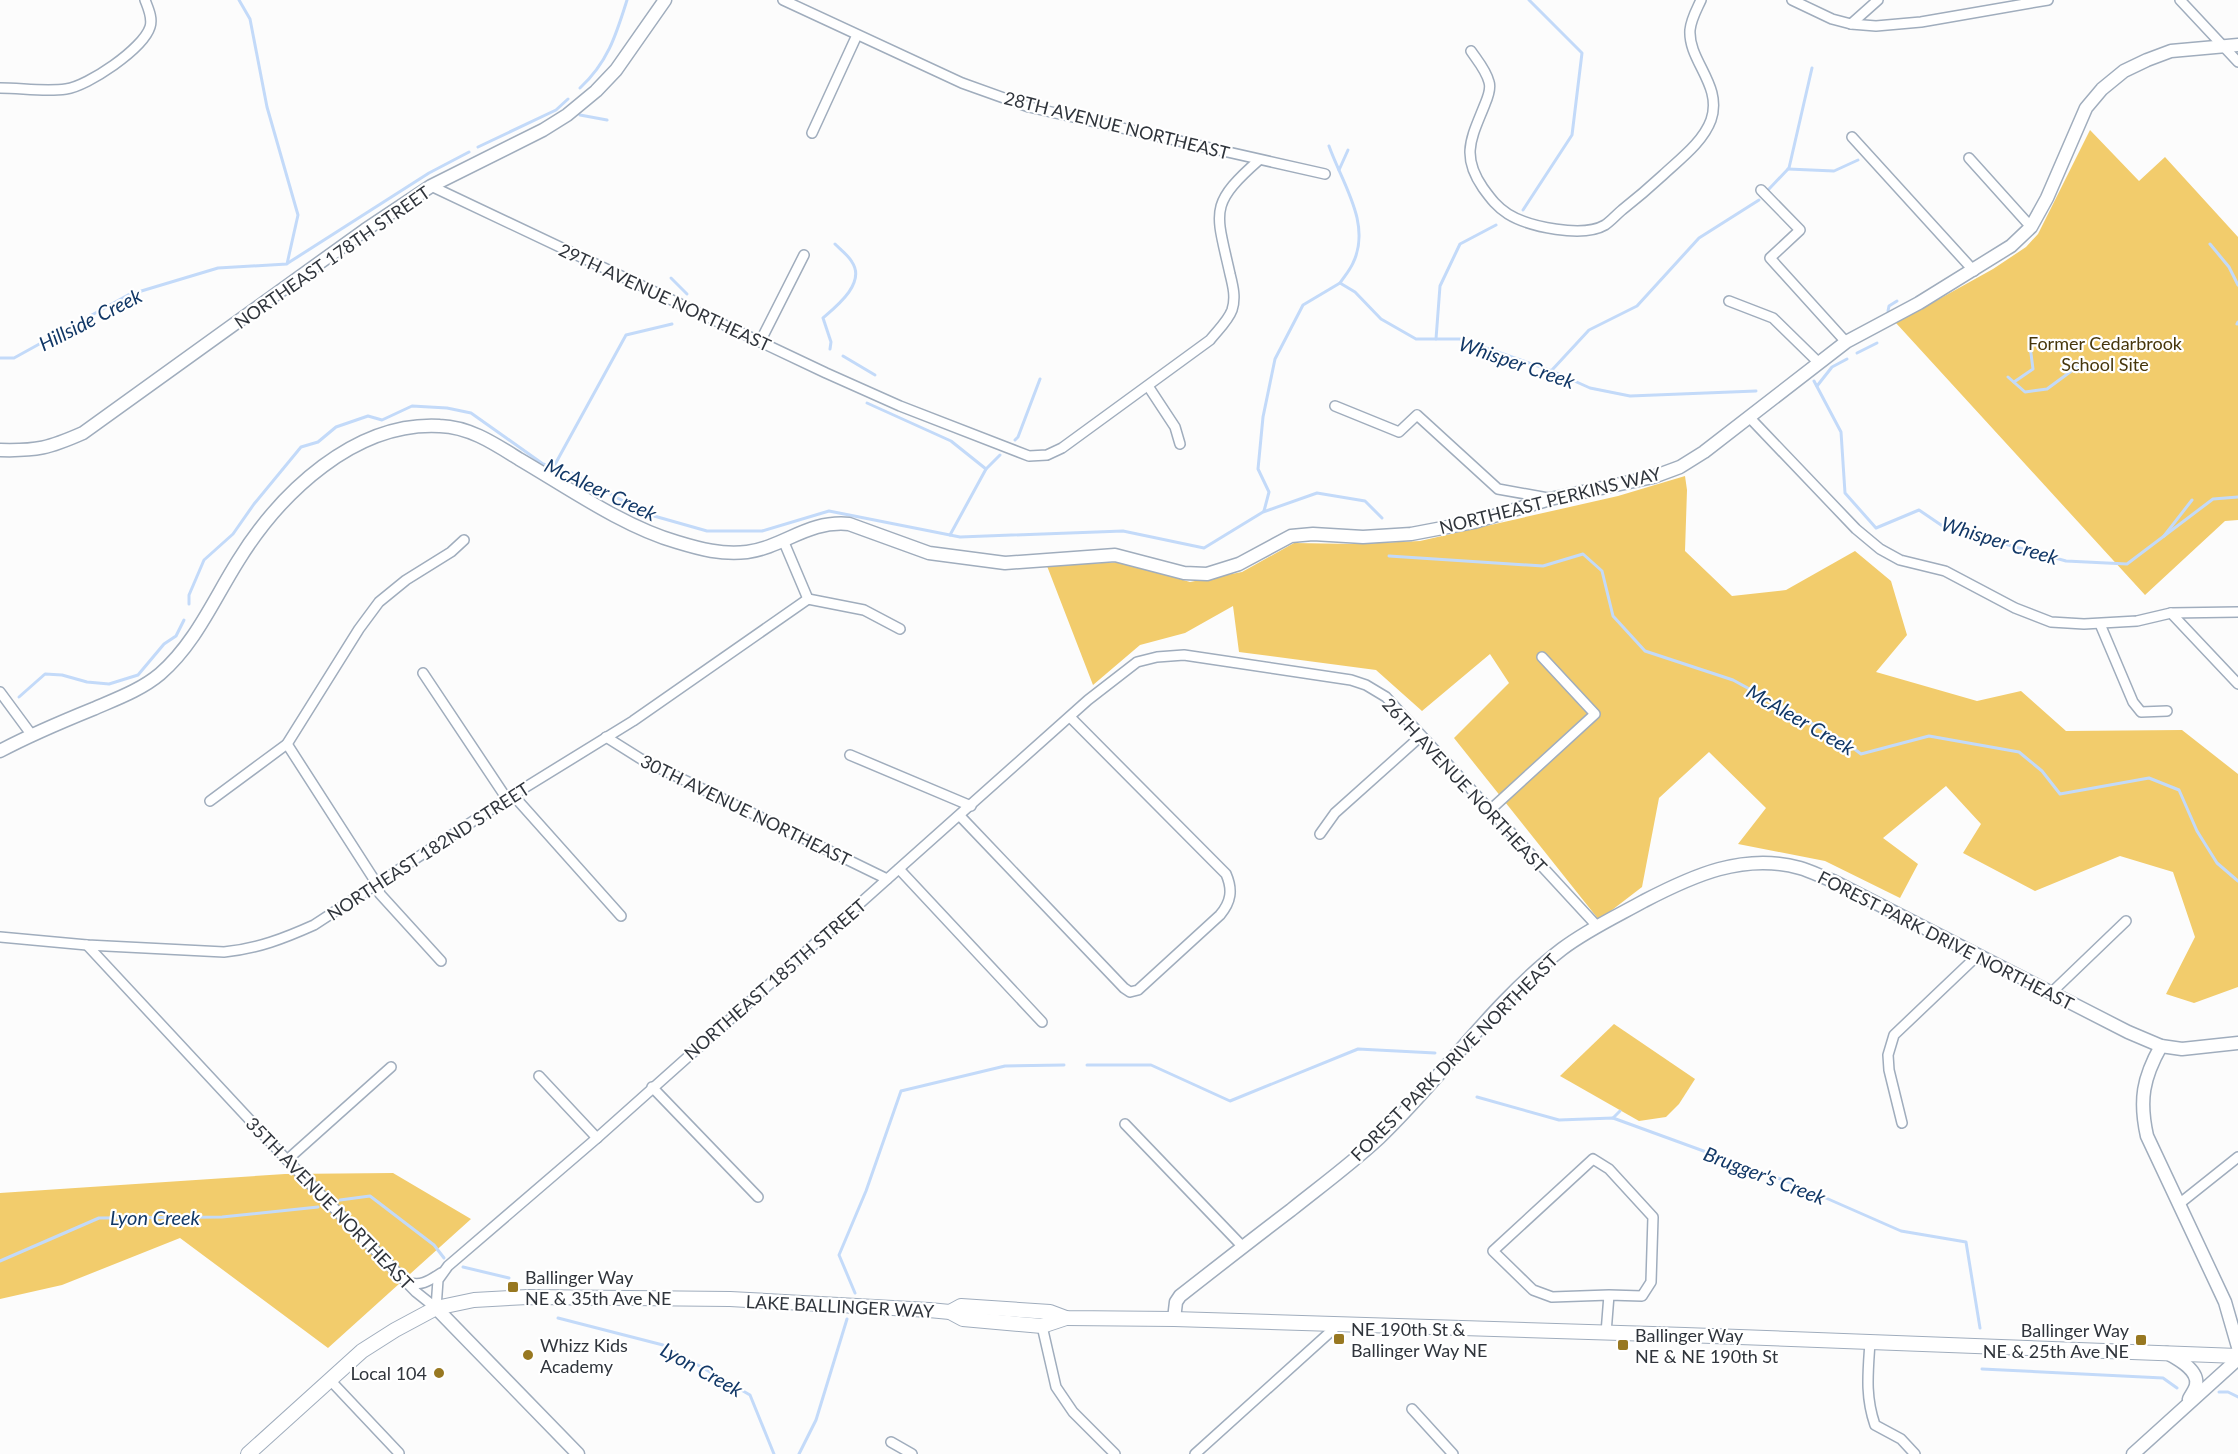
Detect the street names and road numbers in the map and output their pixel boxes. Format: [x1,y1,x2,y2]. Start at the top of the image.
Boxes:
street label: 28TH AVENUE NORTHEAST [1002,86,1232,164]
street label: NORTHEAST 178TH STREET [230,181,434,333]
street label: 29TH AVENUE NORTHEAST [555,238,775,356]
street label: NORTHEAST PERKINS WAY [1437,462,1664,538]
street label: 26TH AVENUE NORTHEAST [1378,693,1552,877]
street label: 30TH AVENUE NORTHEAST [637,749,855,871]
street label: NORTHEAST 182ND STREET [323,777,534,925]
street label: FOREST PARK DRIVE NORTHEAST [1814,866,2078,1014]
street label: NORTHEAST 185TH STREET [680,894,871,1064]
street label: FOREST PARK DRIVE NORTHEAST [1346,949,1562,1165]
street label: 35TH AVENUE NORTHEAST [242,1112,419,1294]
street label: LAKE BALLINGER WAY [745,1290,935,1322]

